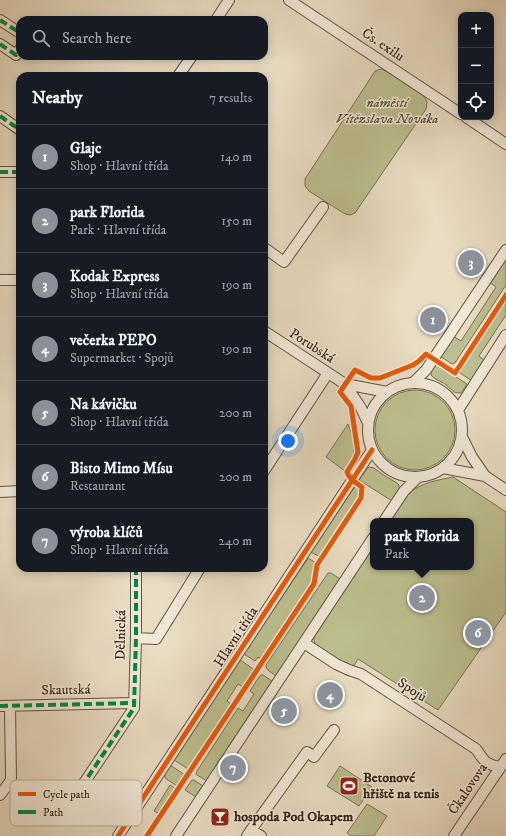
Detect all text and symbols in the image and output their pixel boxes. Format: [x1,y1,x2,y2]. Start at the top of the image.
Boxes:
map controls [458,12,494,120]
button: + [458,12,494,48]
search box [16,16,268,60]
street label: Čs. exilu [358,24,408,66]
icon: search [30,27,52,49]
text: Search here [62,29,131,48]
button: − [458,48,494,84]
button: locate [458,84,494,120]
text: Nearby [32,87,82,109]
text: 7 results [209,90,252,106]
park label: náměstí Vítězslava Nováka [336,94,438,128]
text: Glajc [70,139,101,158]
text: 1 [43,149,47,165]
text: 140 m [220,149,252,165]
text: Shop · Hlavní třída [70,158,168,174]
text: park Florida [70,203,144,222]
text: 2 [42,213,48,229]
text: 150 m [221,213,252,229]
text: Park · Hlavní třída [70,222,166,238]
pin: 3 [458,248,484,278]
text: Kodak Express [70,267,159,286]
text: 3 [43,277,47,293]
text: 190 m [221,277,252,293]
text: Shop · Hlavní třída [70,286,168,302]
pin: 1 [420,305,446,335]
street label: Porubská [286,325,338,367]
text: večerka PEPO [70,331,157,350]
text: 4 [41,341,49,357]
text: 190 m [221,341,252,357]
text: Supermarket · Spojů [70,350,174,366]
text: Na kávičku [70,395,137,414]
text: 5 [42,405,48,421]
text: 200 m [219,405,252,421]
text: Shop · Hlavní třída [70,414,168,430]
your location [278,431,298,451]
text: Bisto Mimo Mísu [70,459,173,478]
text: 6 [42,469,48,485]
text: 200 m [219,469,252,485]
text: Restaurant [70,478,126,494]
popup [370,518,474,570]
text: výroba klíčů [70,523,143,542]
text: park Florida [385,527,459,546]
text: 7 [42,533,48,549]
text: 240 m [219,533,252,549]
text: Shop · Hlavní třída [70,542,168,558]
text: Park [385,546,409,562]
pin: 2 [409,583,435,613]
street label: Hlavní třída [210,603,262,671]
street label: Dělnická [112,610,130,660]
pin: 6 [465,618,491,648]
street label: Spojů [394,674,430,706]
pin: 4 [317,680,343,710]
street label: Skautská [41,681,91,699]
pin: 5 [271,696,297,726]
pin: 7 [220,753,246,783]
street label: Čkalovova [444,760,492,818]
place label: Betonové hřiště na tenis [362,769,440,803]
sports icon: Betonové hřiště na tenis [338,775,360,797]
legend [10,780,142,826]
text: Cycle path [43,788,90,802]
text: Path [43,806,64,820]
bar icon: hospoda Pod Okapem [209,806,231,828]
place label: hospoda Pod Okapem [233,808,354,826]

